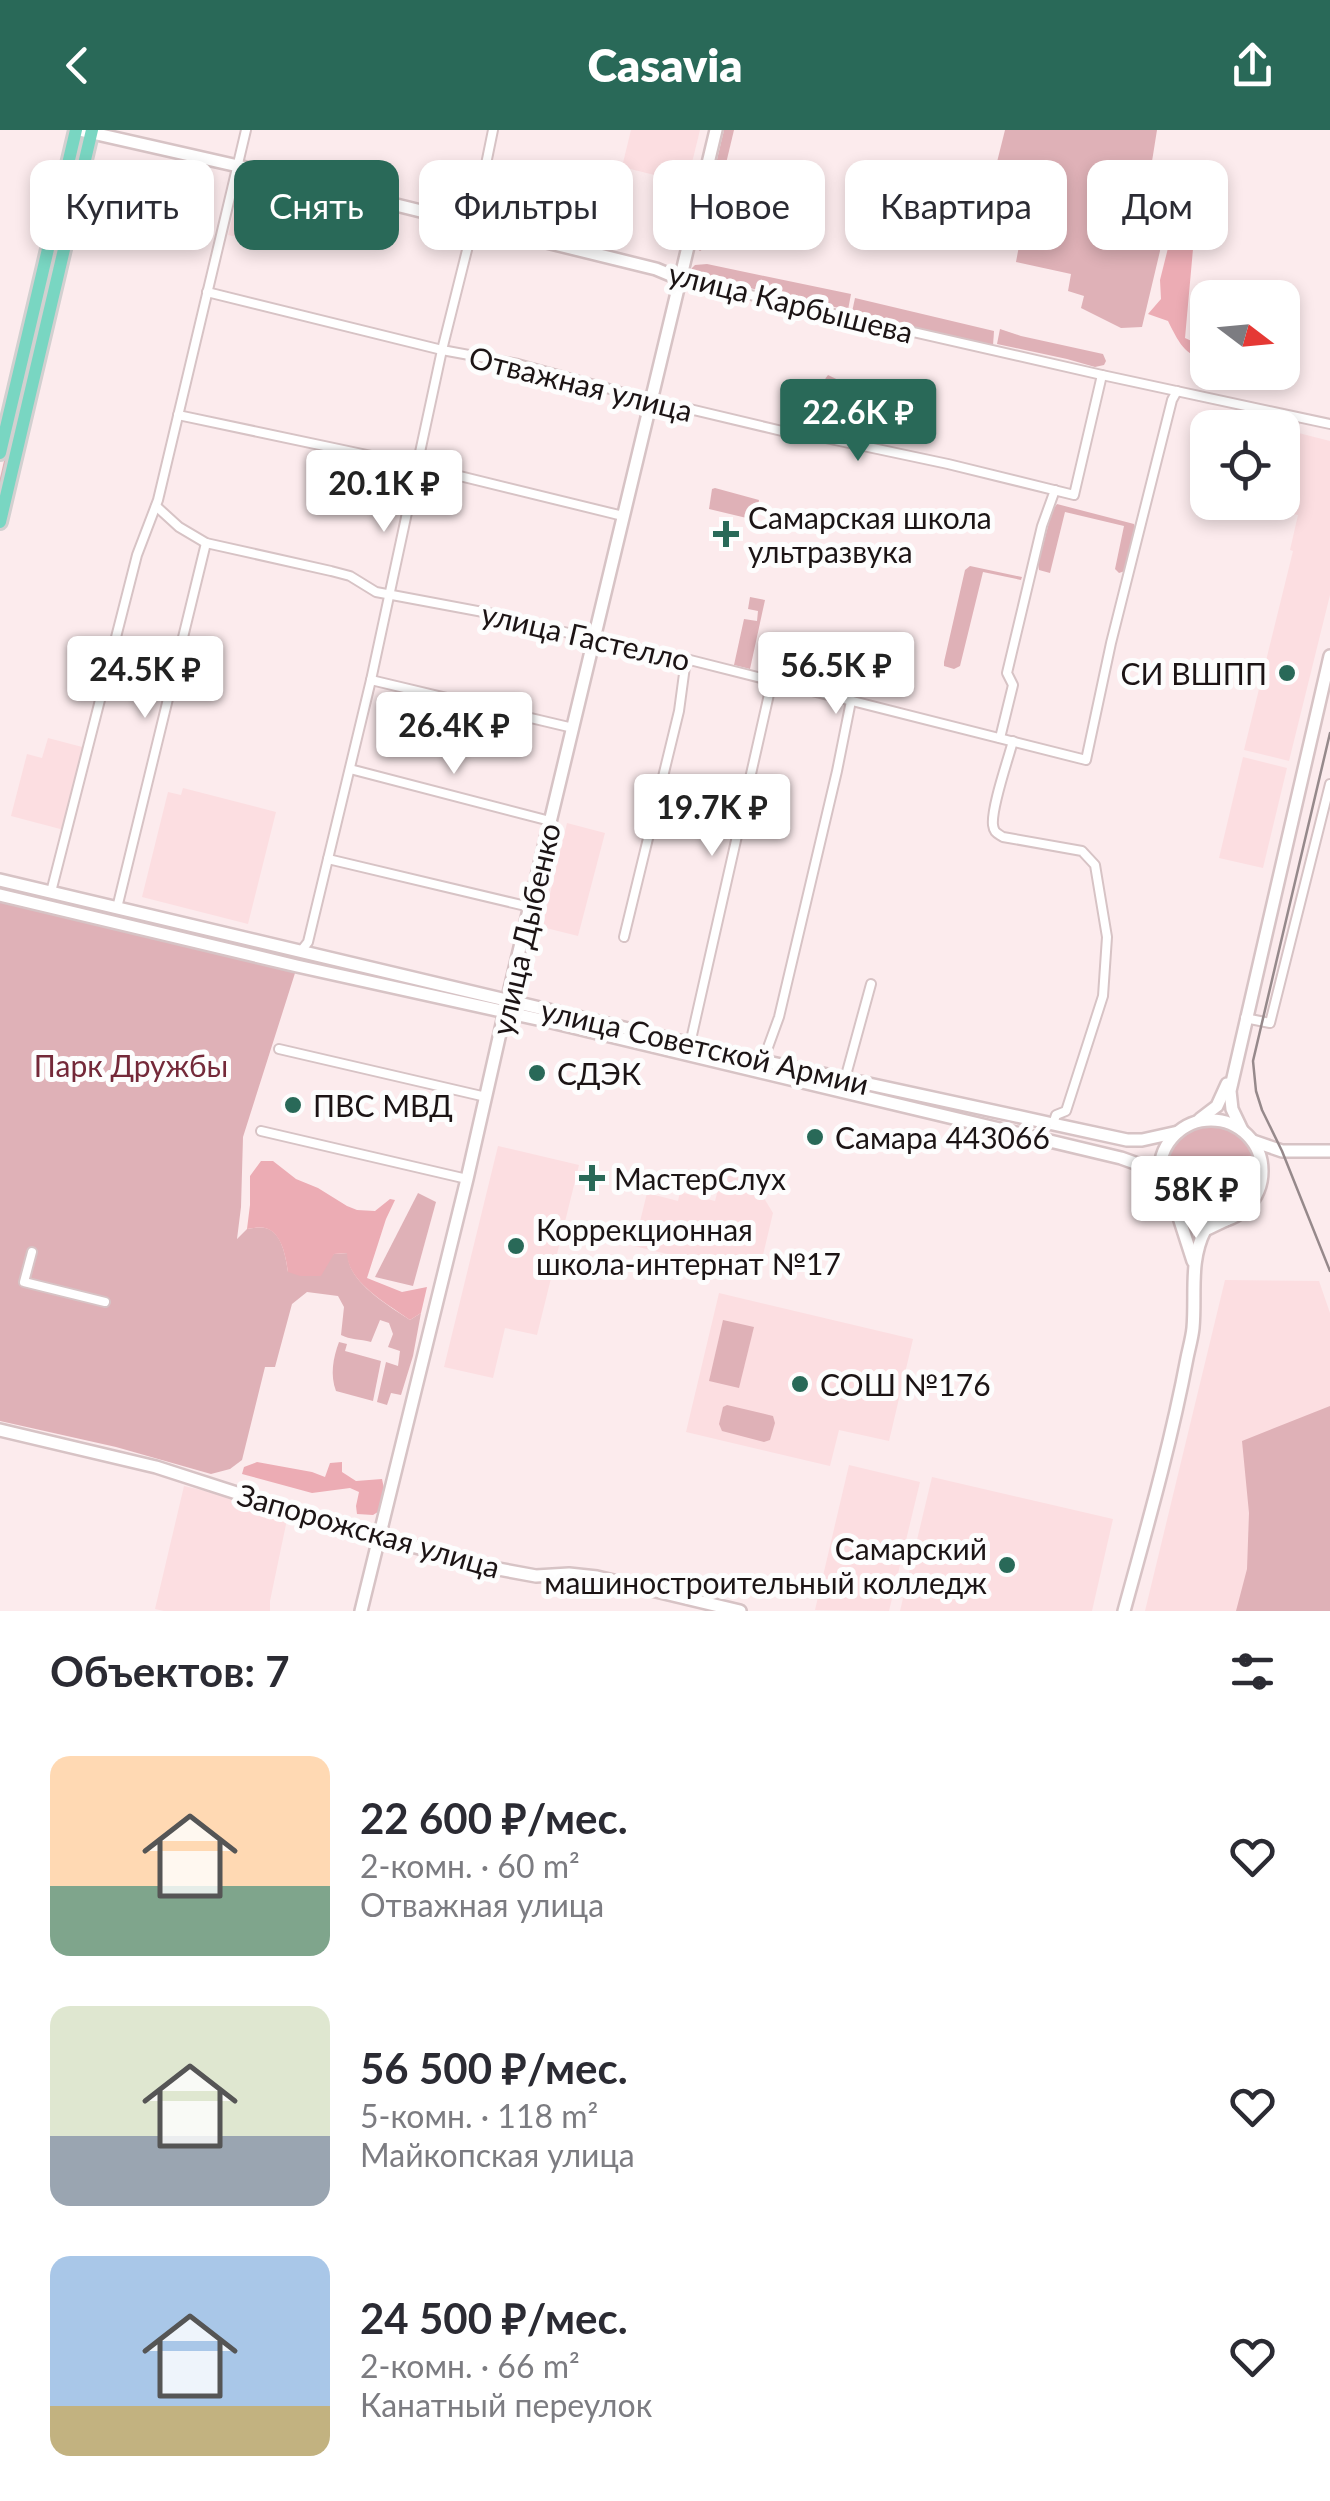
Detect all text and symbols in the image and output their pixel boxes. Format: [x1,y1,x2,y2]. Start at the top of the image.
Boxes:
icon: back [50,38,105,93]
text: Casavia [587,38,743,92]
icon: share [1225,38,1280,93]
chip: Купить [30,160,214,250]
chip: Снять [234,160,399,250]
chip: Фильтры [419,160,633,250]
chip: Новое [653,160,825,250]
chip: Квартира [845,160,1067,250]
chip: Дом [1087,160,1228,250]
street label: улица Карбышева [665,254,917,350]
north arrow [1190,280,1300,390]
map controls [1190,280,1300,520]
street label: Отважная улица [466,338,696,428]
pin: 22.6K ₽ [766,379,950,464]
text: 22.6K ₽ [802,392,914,431]
button: locate [1190,410,1300,520]
pin: 20.1K ₽ [292,450,476,535]
text: 20.1K ₽ [328,463,440,502]
place label: Самарская школа ультразвука [748,499,992,569]
marker: Самарская школа ультразвука [713,521,739,547]
street label: улица Гастелло [478,594,694,678]
pin: 56.5K ₽ [744,632,928,717]
pin: 24.5K ₽ [53,636,237,721]
text: 56.5K ₽ [780,645,892,684]
text: 24.5K ₽ [89,649,201,688]
place label: СИ ВШПП [1121,655,1267,691]
marker: СИ ВШПП [1276,662,1298,684]
pin: 26.4K ₽ [362,692,546,777]
text: 26.4K ₽ [398,705,510,744]
pin: 19.7K ₽ [620,774,804,859]
text: 19.7K ₽ [656,787,768,826]
street label: улица Дыбенко [483,819,567,1039]
street label: улица Советской Армии [538,991,872,1101]
park label: Парк Дружбы [34,1047,228,1083]
place label: СДЭК [557,1055,641,1091]
marker: СДЭК [526,1062,548,1084]
place label: ПВС МВД [313,1087,453,1123]
marker: ПВС МВД [282,1094,304,1116]
place label: Самара 443066 [835,1119,1050,1155]
marker: Самара 443066 [804,1126,826,1148]
pin: 58K ₽ [1126,1156,1266,1241]
place label: МастерСлух [614,1160,786,1196]
marker: МастерСлух [579,1165,605,1191]
text: 58K ₽ [1153,1169,1239,1208]
place label: Коррекционная школа-интернат №17 [536,1211,841,1281]
marker: Коррекционная школа-интернат №17 [505,1235,527,1257]
place label: СОШ №176 [820,1366,991,1402]
marker: СОШ №176 [789,1373,811,1395]
street label: Запорожская улица [234,1475,504,1585]
place label: Самарский машиностроительный колледж [544,1530,987,1600]
marker: Самарский машиностроительный колледж [996,1554,1018,1576]
icon: filters [1225,1644,1280,1699]
text: Объектов: 7 [50,1646,290,1696]
text: 22 600 ₽/мес. [360,1793,628,1843]
icon: home [130,1796,250,1916]
icon: heart [1225,1829,1280,1884]
text: 2-комн. · 60 m² [360,1846,580,1885]
text: Отважная улица [360,1885,604,1924]
text: 56 500 ₽/мес. [360,2043,628,2093]
icon: home [130,2046,250,2166]
icon: heart [1225,2079,1280,2134]
text: 5-комн. · 118 m² [360,2096,598,2135]
text: Майкопская улица [360,2135,635,2174]
text: 24 500 ₽/мес. [360,2293,628,2343]
icon: home [130,2296,250,2416]
icon: heart [1225,2329,1280,2384]
text: 2-комн. · 66 m² [360,2346,580,2385]
text: Канатный переулок [360,2385,652,2424]

